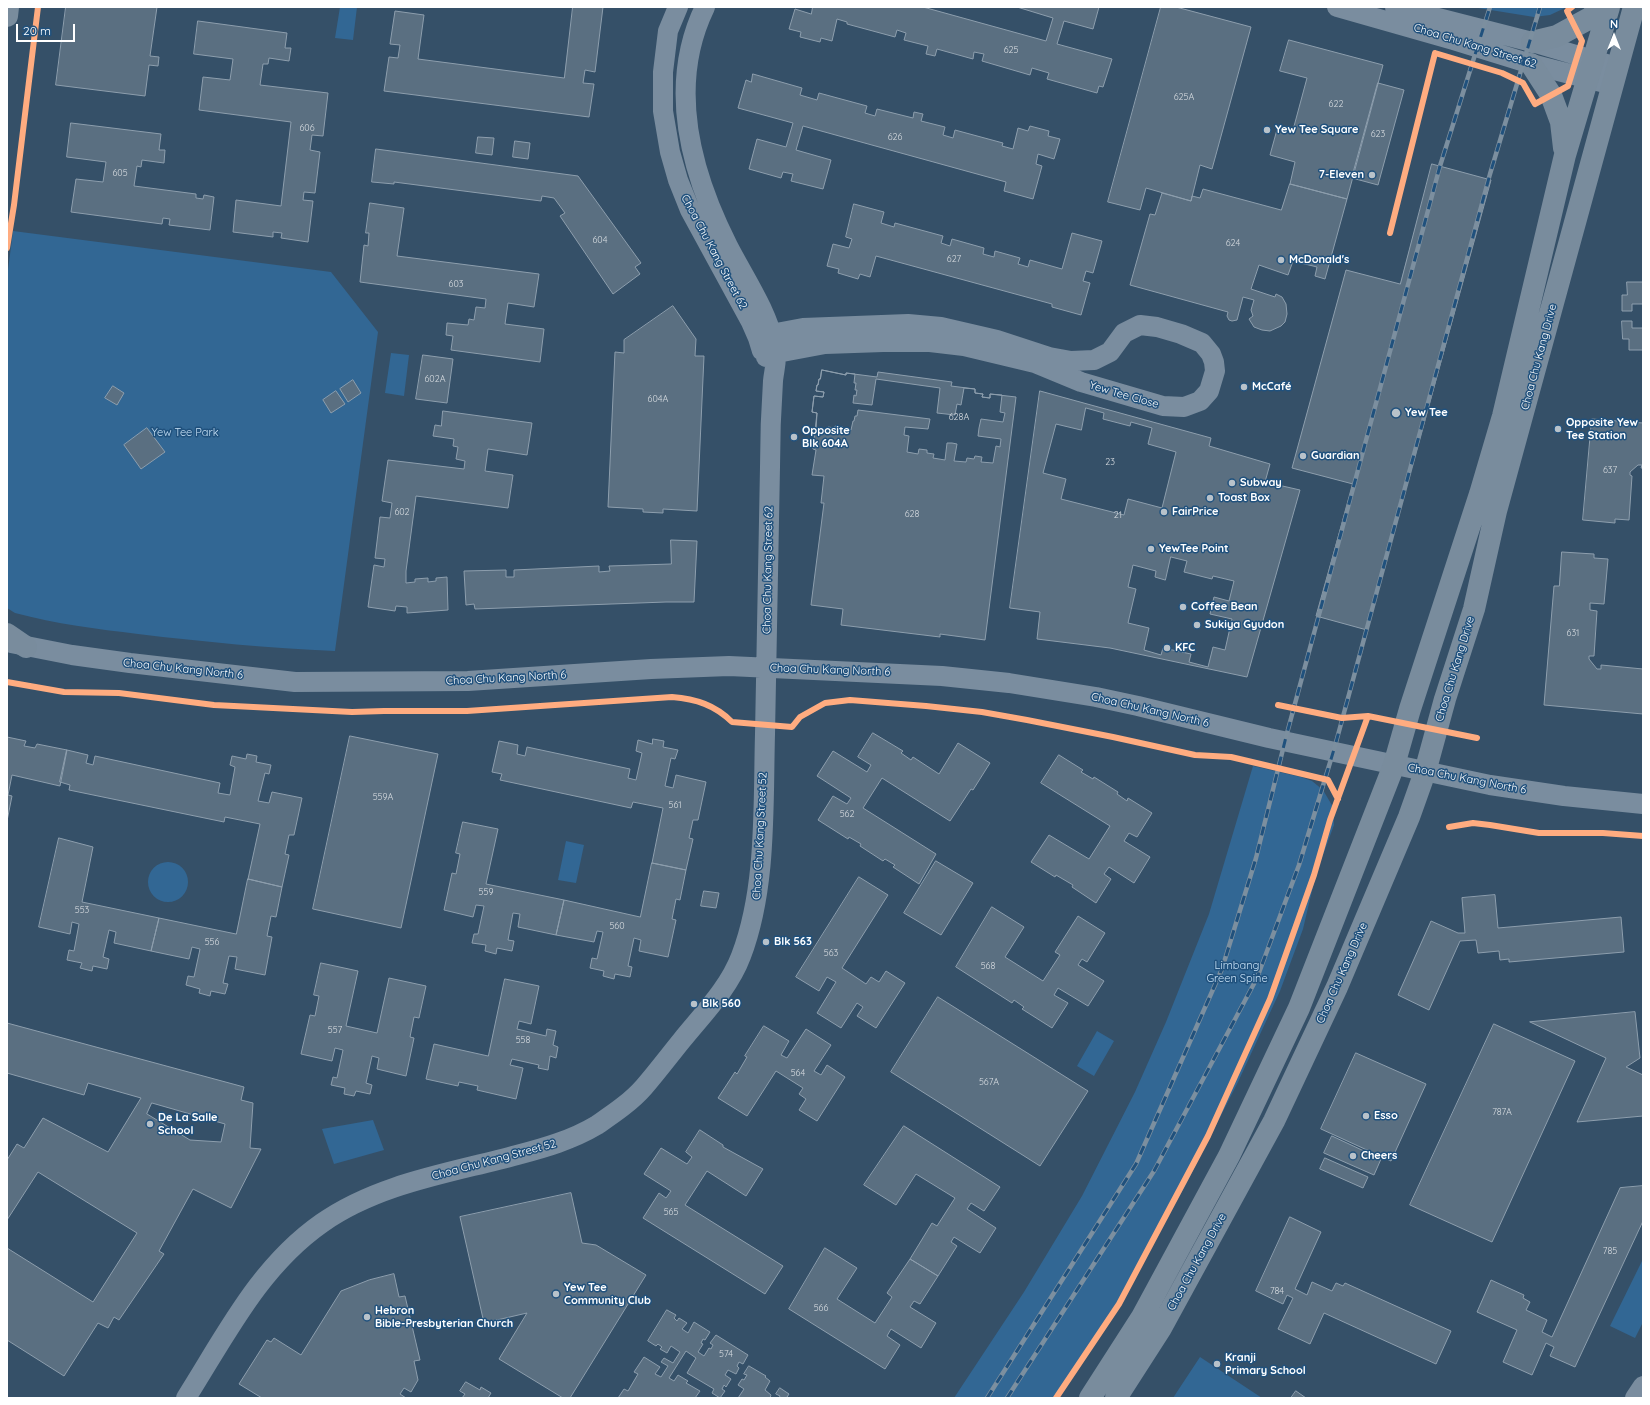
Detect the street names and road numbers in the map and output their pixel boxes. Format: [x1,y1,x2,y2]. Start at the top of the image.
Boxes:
street label: Choa Chu Kang Street 62 [1412,21,1538,71]
street label: Choa Chu Kang Street 62 [678,192,750,312]
street label: Choa Chu Kang Drive [1518,303,1560,411]
street label: Yew Tee Close [1088,379,1160,411]
street label: Choa Chu Kang Street 62 [760,506,776,634]
street label: Choa Chu Kang Drive [1433,615,1477,723]
street label: Choa Chu Kang North 6 [122,656,244,682]
street label: Choa Chu Kang North 6 [770,661,890,679]
street label: Choa Chu Kang North 6 [445,668,567,688]
street label: Choa Chu Kang North 6 [1090,690,1210,730]
street label: Choa Chu Kang North 6 [1407,761,1527,797]
street label: Choa Chu Kang Street 52 [750,772,770,900]
street label: Choa Chu Kang Drive [1314,920,1370,1026]
street label: Choa Chu Kang Street 52 [431,1137,557,1183]
street label: Choa Chu Kang Drive [1165,1211,1229,1313]

